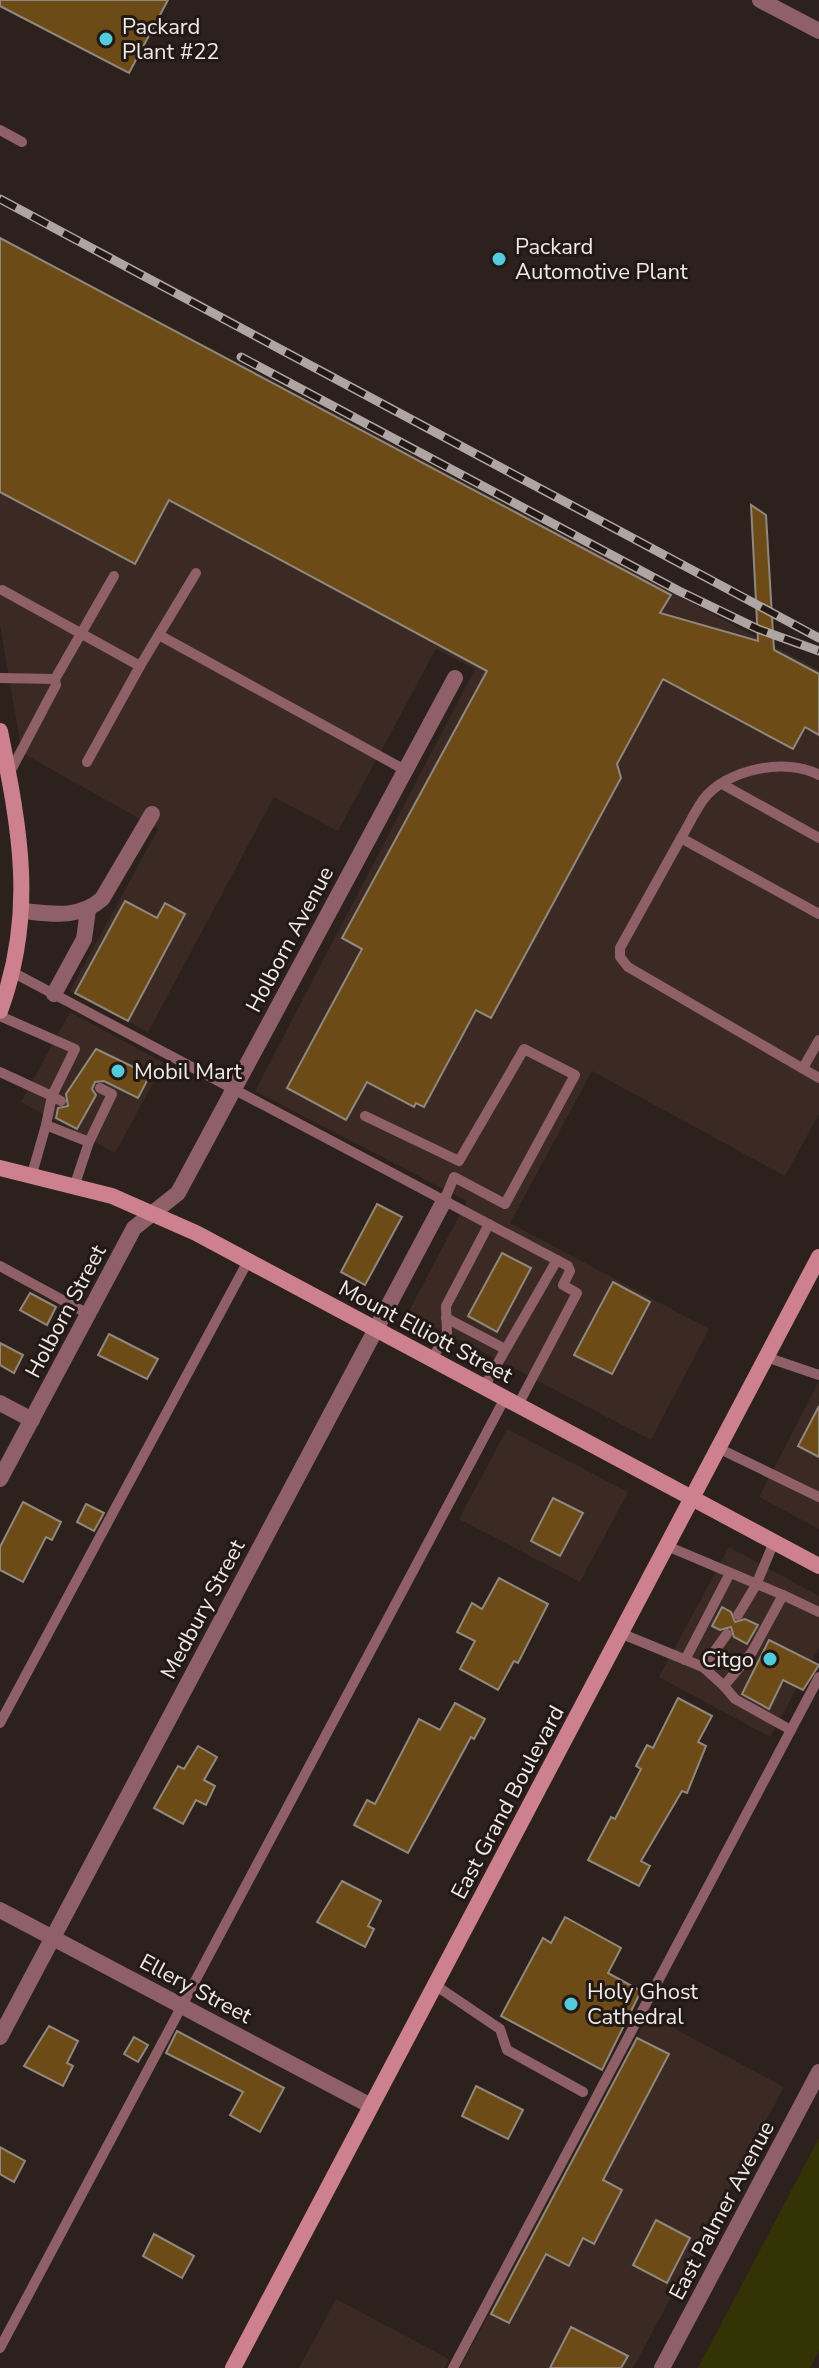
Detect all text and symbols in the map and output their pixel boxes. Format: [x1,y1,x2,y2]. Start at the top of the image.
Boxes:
place label: Packard Plant #22 [122,12,220,67]
marker: Packard Plant #22 [97,30,115,48]
place label: Packard Automotive Plant [515,232,688,287]
marker: Packard Automotive Plant [490,250,508,268]
street label: Holborn Avenue [239,861,341,1018]
place label: Mobil Mart [134,1057,242,1087]
marker: Mobil Mart [109,1062,127,1080]
street label: Holborn Street [18,1239,114,1383]
street label: Mount Elliott Street [333,1273,518,1391]
street label: Medbury Street [153,1534,252,1685]
place label: Citgo [701,1645,754,1675]
marker: Citgo [761,1650,779,1668]
street label: East Grand Boulevard [444,1700,572,1905]
street label: Ellery Street [134,1947,257,2031]
place label: Holy Ghost Cathedral [587,1977,698,2032]
marker: Holy Ghost Cathedral [562,1995,580,2013]
street label: East Palmer Avenue [662,2116,782,2305]

